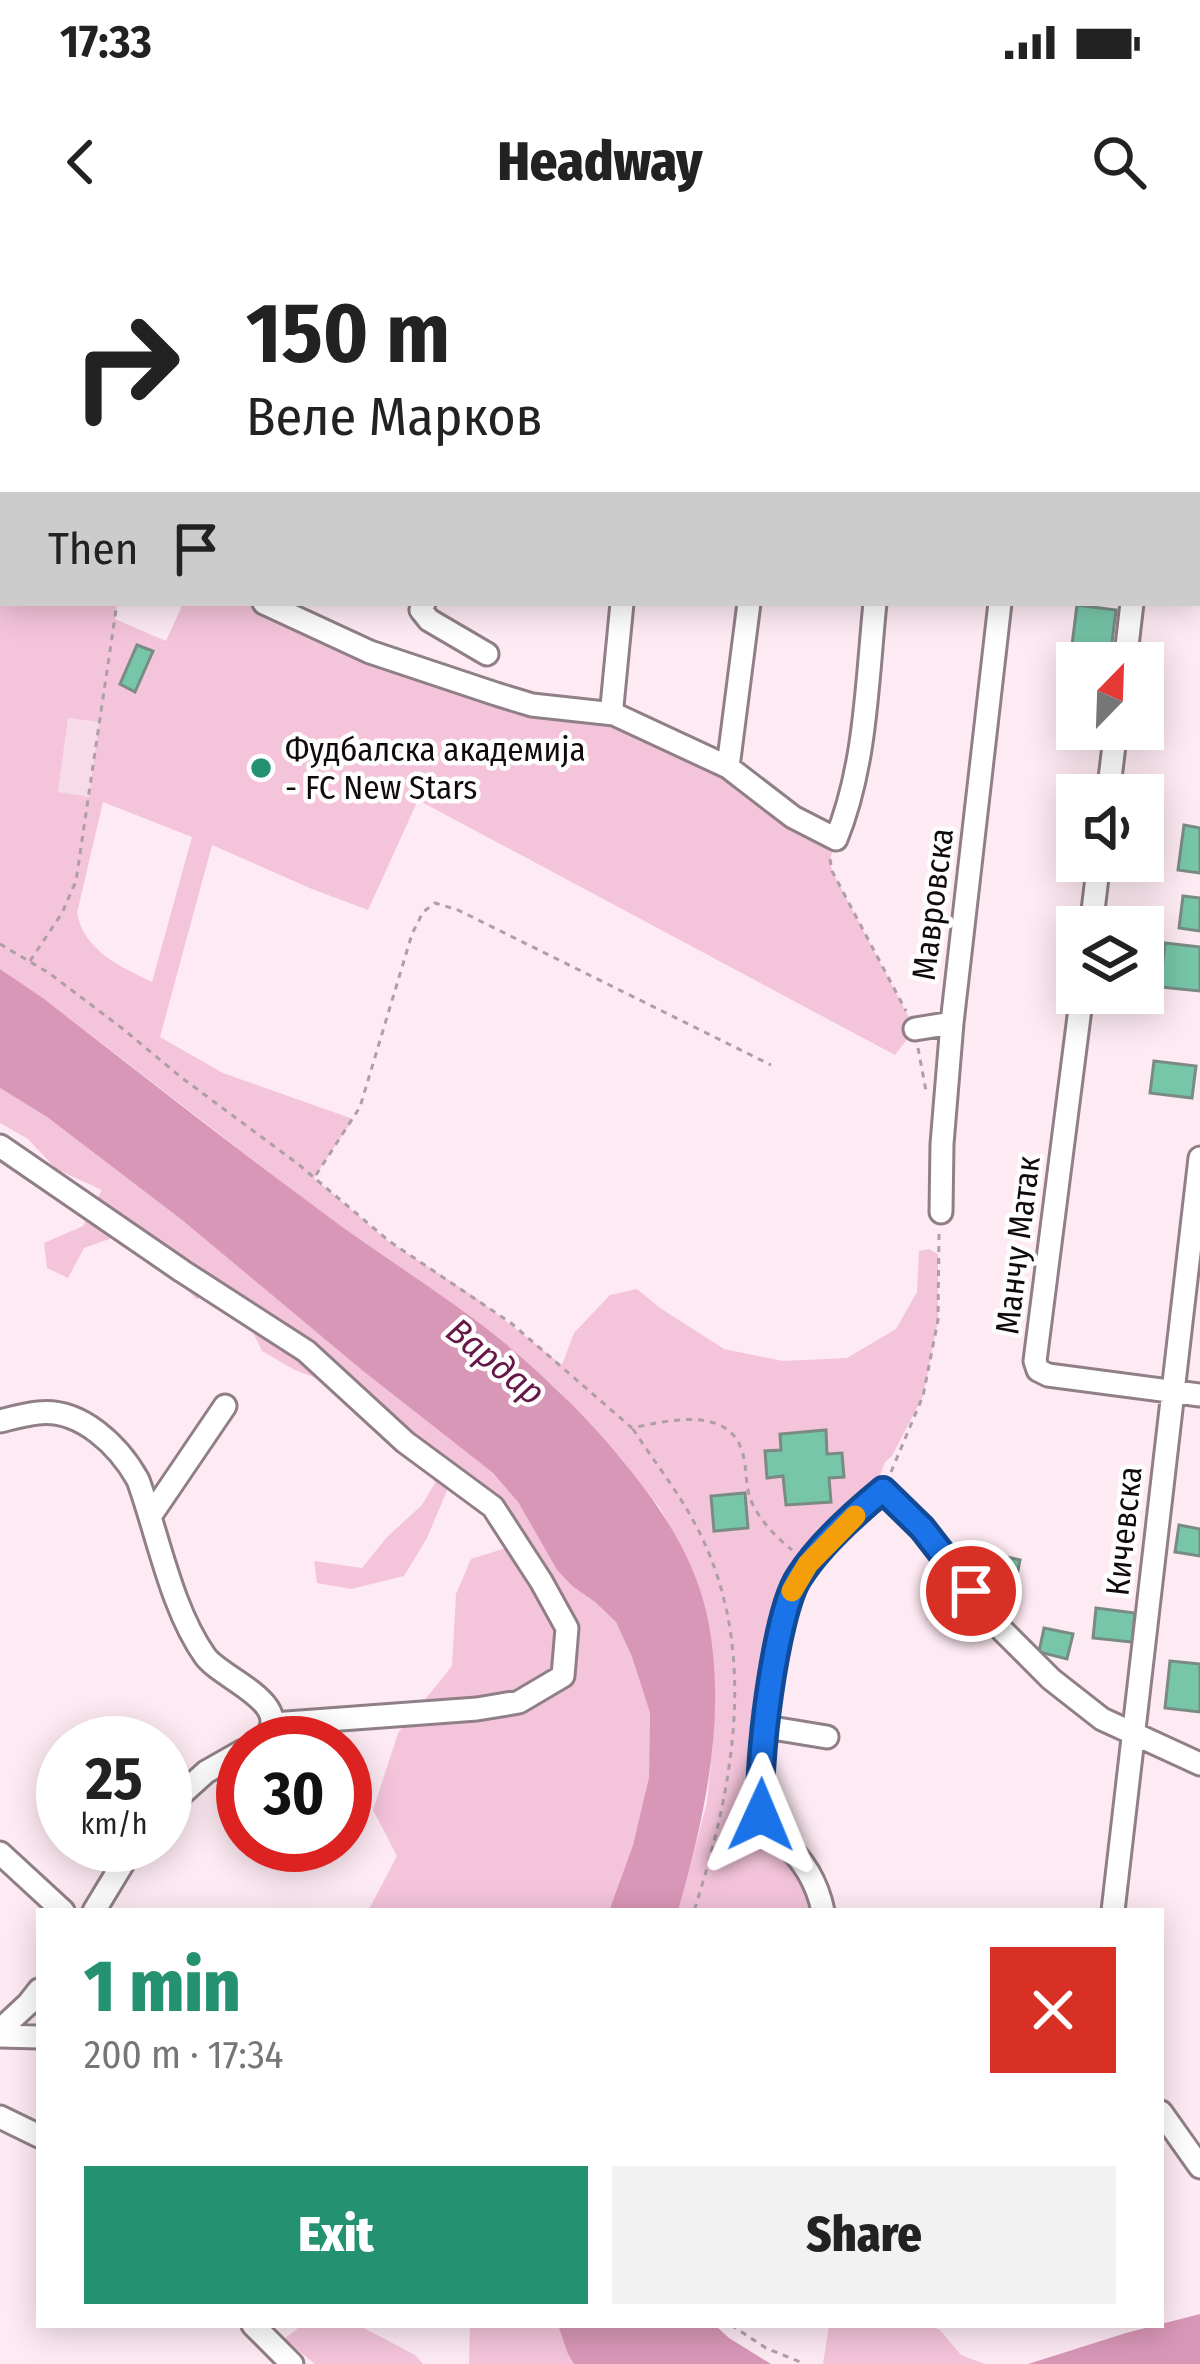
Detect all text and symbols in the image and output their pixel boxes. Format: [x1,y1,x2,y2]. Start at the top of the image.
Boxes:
text: 17:33 [60,15,152,69]
icon: back [48,129,114,195]
icon: search [1086,129,1152,195]
text: Headway [498,130,702,194]
text: 150 m [246,283,450,384]
icon: right [48,288,204,444]
text: Веле Марков [246,385,543,449]
icon: arrive [163,516,229,582]
text: Then [48,522,139,576]
north arrow [1056,642,1164,750]
map controls [1056,642,1164,1014]
place label: Фудбалска академија - FC New Stars [285,730,586,808]
marker: Фудбалска академија - FC New Stars [248,755,274,781]
button: sound [1056,774,1164,882]
street label: Мавровска [904,826,962,982]
button: layers [1056,906,1164,1014]
street label: Манчу Матак [987,1153,1049,1336]
water label: Вардар [437,1309,553,1415]
street label: Кичевска [1097,1465,1151,1598]
pin [920,1540,1022,1642]
icon: arrive [938,1558,1004,1624]
speed limit sign: 30 [216,1716,372,1872]
text: 25 [85,1743,143,1815]
position arrow [698,1752,824,1878]
text: km/h [81,1806,147,1842]
text: 1 min [84,1944,241,2030]
button: close [990,1947,1116,2073]
text: 200 m · 17:34 [84,2032,284,2078]
button: Exit [84,2166,588,2304]
button: Share [612,2166,1116,2304]

